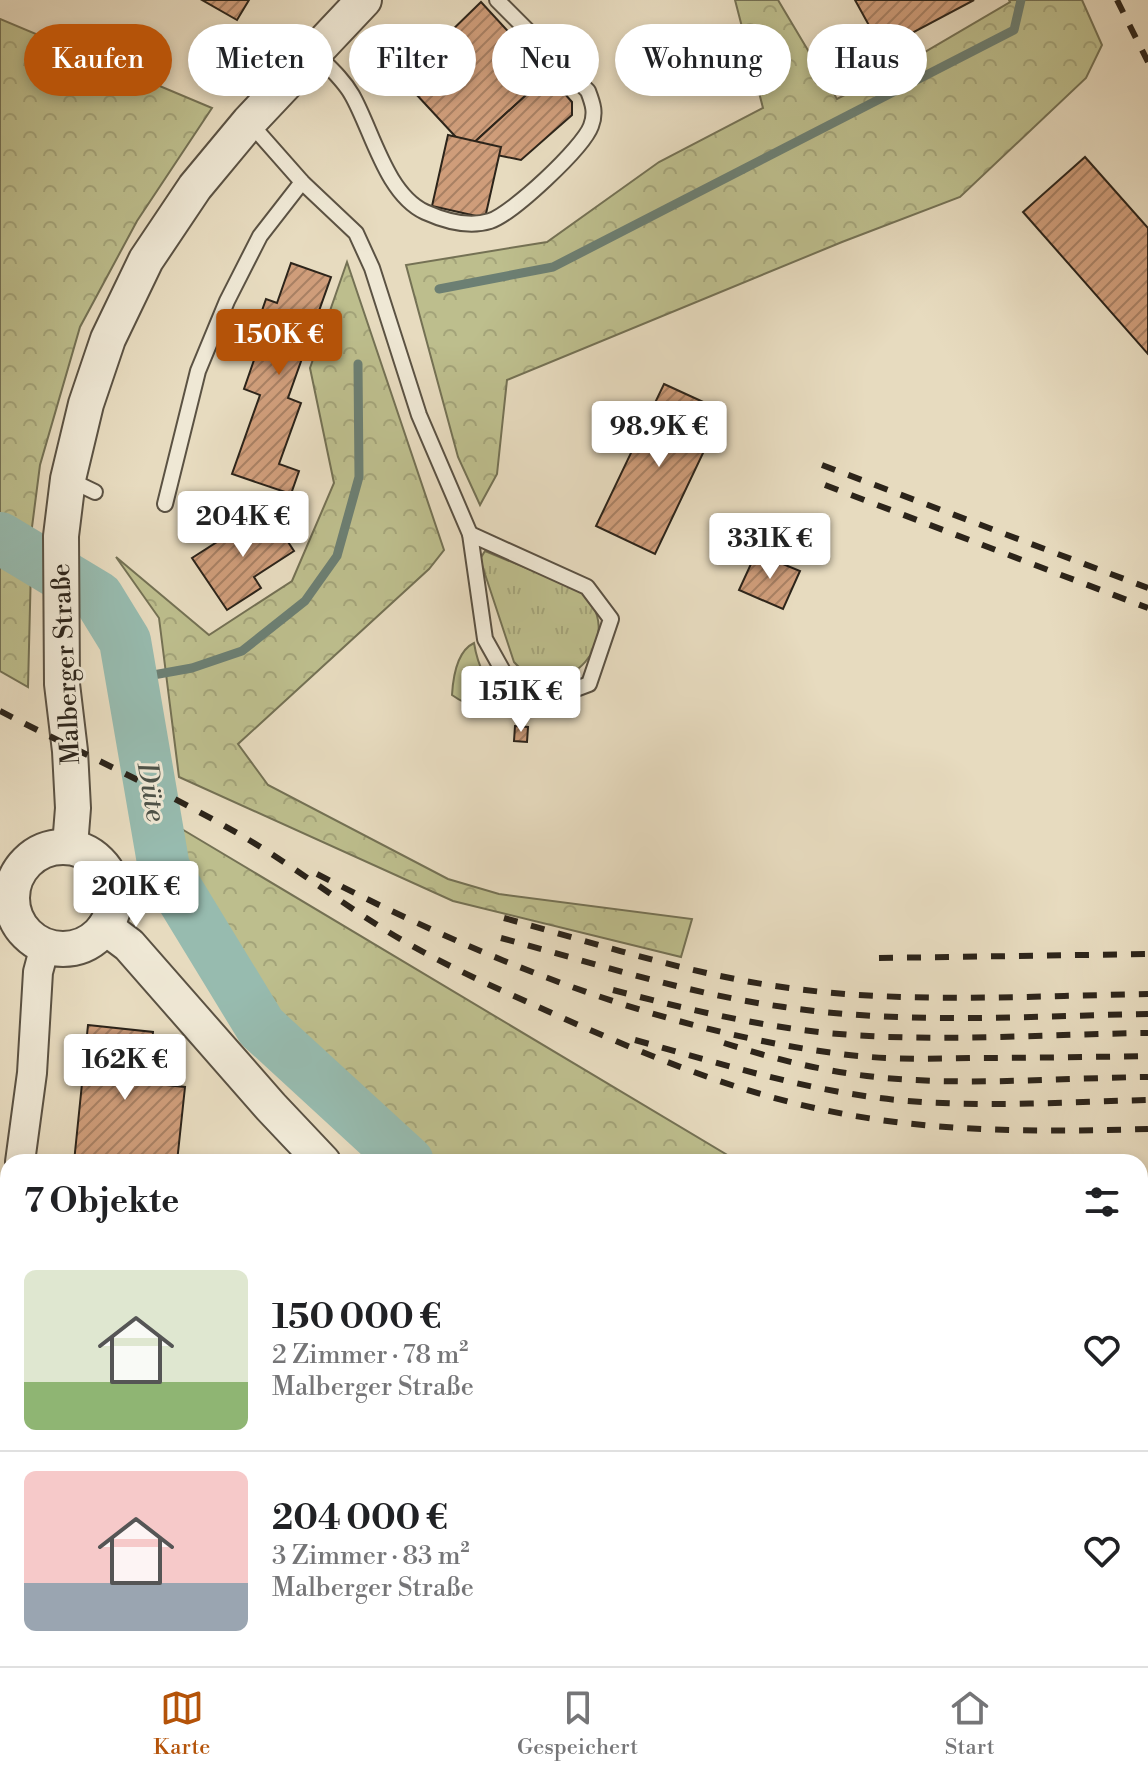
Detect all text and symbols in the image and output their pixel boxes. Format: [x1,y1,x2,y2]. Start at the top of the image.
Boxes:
chip: Kaufen [24,24,172,96]
chip: Mieten [188,24,333,96]
chip: Filter [349,24,476,96]
chip: Neu [492,24,599,96]
chip: Wohnung [615,24,791,96]
chip: Haus [807,24,927,96]
pin: 150K € [214,309,344,377]
text: 150K € [234,319,324,351]
pin: 98.9K € [585,401,733,469]
text: 98.9K € [610,411,708,443]
pin: 204K € [178,491,308,559]
text: 204K € [196,501,290,533]
pin: 331K € [705,513,835,581]
text: 331K € [727,523,813,555]
street label: Malberger Straße [45,562,87,766]
pin: 151K € [456,666,586,734]
text: 151K € [479,676,563,708]
water label: Düte [128,759,173,824]
pin: 201K € [71,861,201,929]
text: 201K € [92,871,180,903]
pin: 162K € [60,1034,190,1102]
text: 162K € [82,1044,168,1076]
icon: filters [1080,1180,1124,1224]
text: 7 Objekte [24,1181,179,1223]
text: 150 000 € [272,1297,441,1339]
icon: home [88,1302,184,1398]
icon: heart [1080,1328,1124,1372]
text: 2 Zimmer · 78 m² [272,1339,468,1371]
text: Malberger Straße [272,1371,474,1403]
text: 204 000 € [272,1498,448,1540]
icon: home [88,1503,184,1599]
icon: heart [1080,1529,1124,1573]
text: 3 Zimmer · 83 m² [272,1540,470,1572]
text: Malberger Straße [272,1572,474,1604]
tab: Karte [153,1686,210,1761]
tab: Gespeichert [517,1686,638,1761]
tab: Start [945,1686,995,1761]

